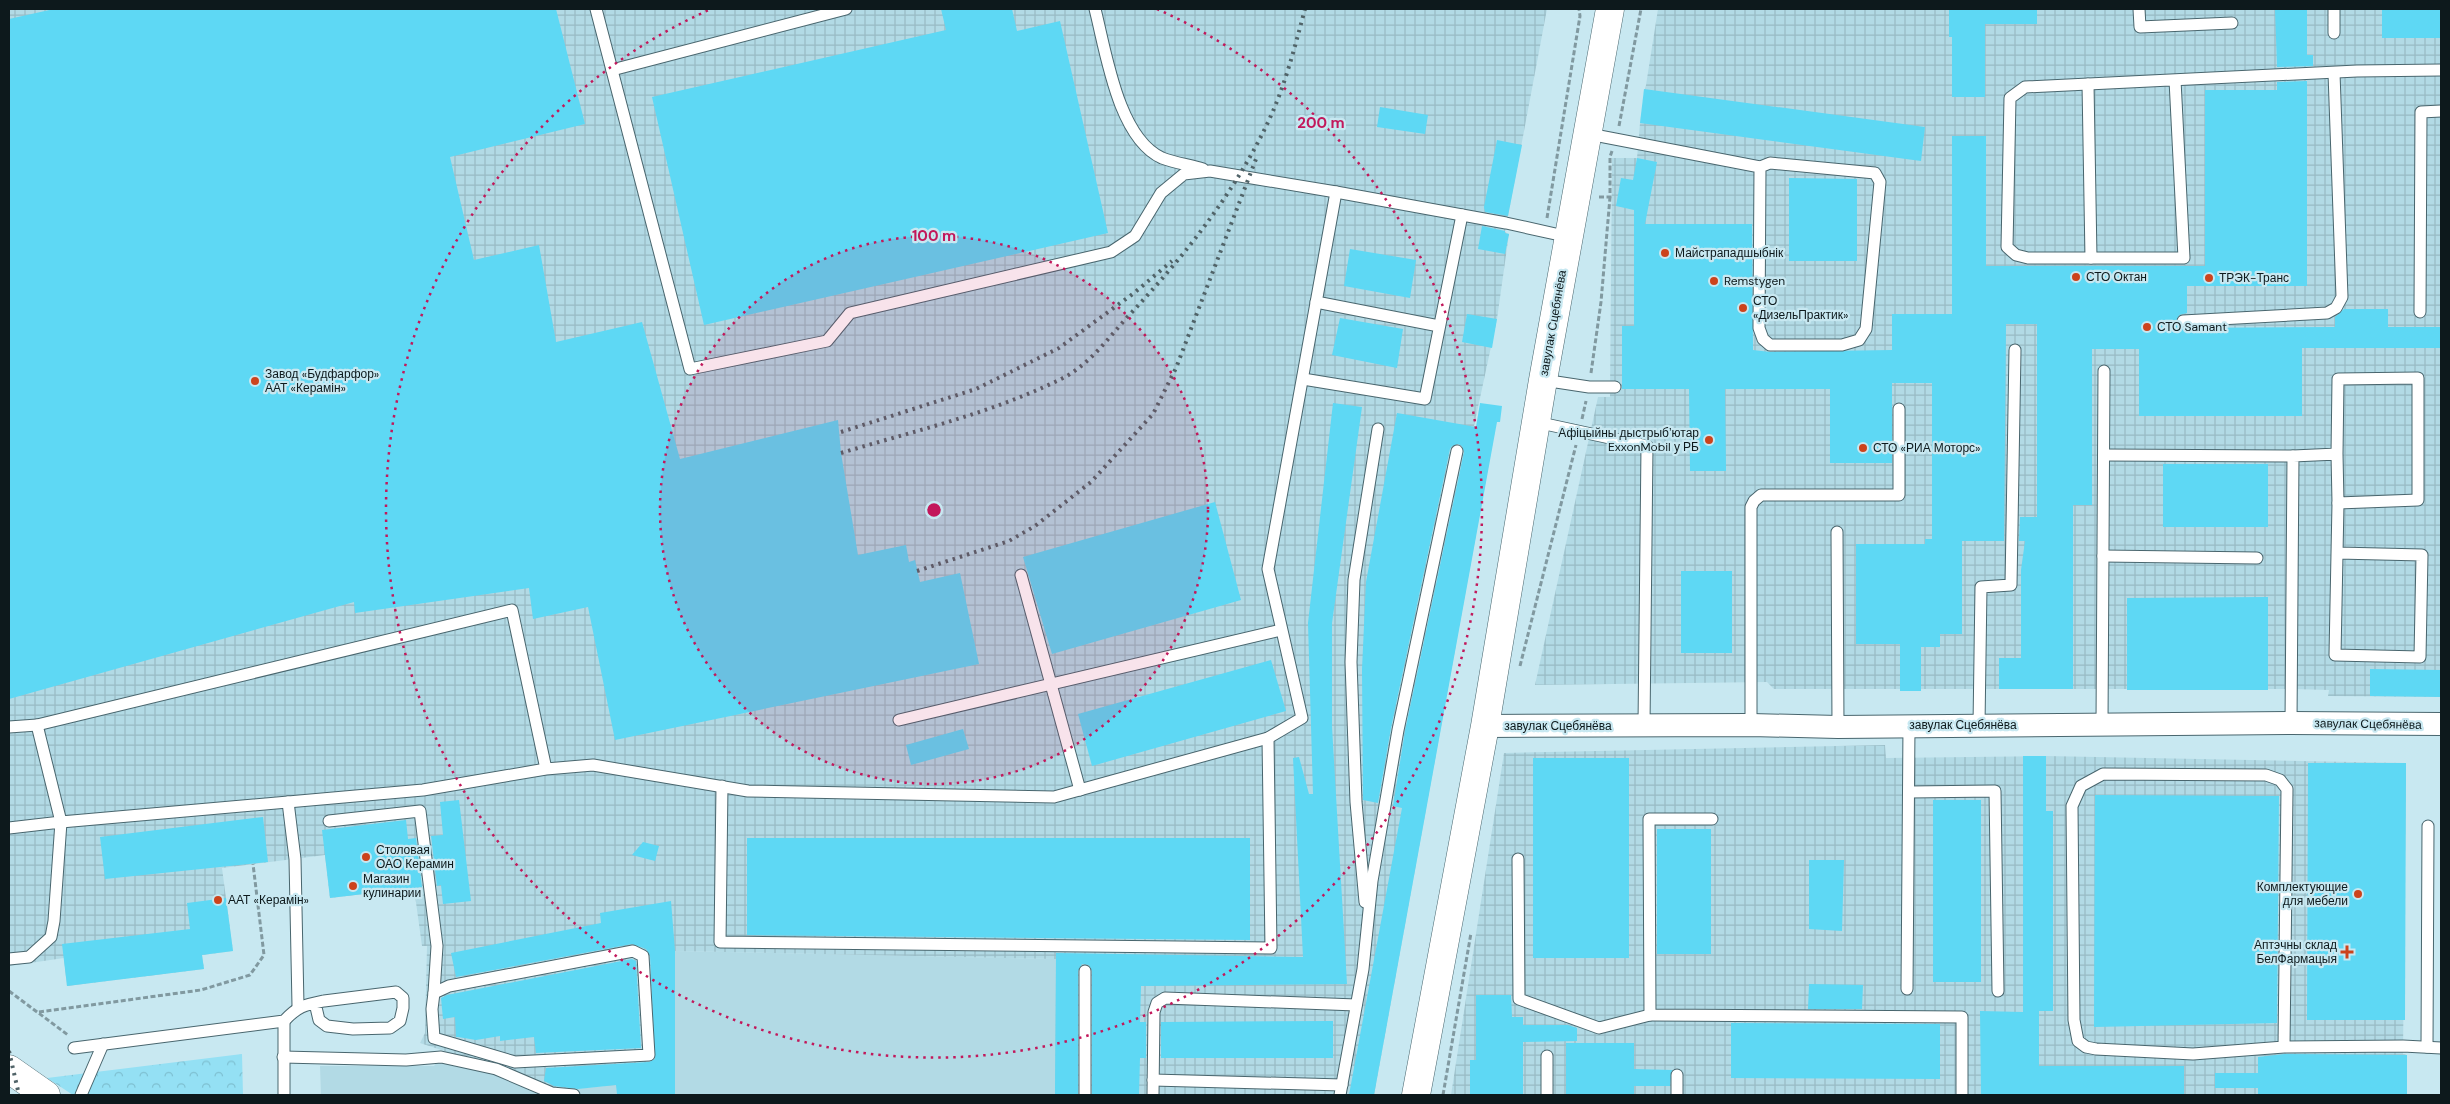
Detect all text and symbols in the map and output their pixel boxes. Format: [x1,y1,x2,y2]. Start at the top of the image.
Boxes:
text: 200 m [1297,113,1345,133]
text: 100 m [912,226,956,246]
place label: Майстрападшыбнік [1675,245,1784,261]
marker: Майстрападшыбнік [1659,247,1671,259]
street label: завулак Сцебянёва [1536,268,1570,377]
place label: СТО Октан [2086,269,2147,285]
place label: ТРЭК-Транс [2219,270,2289,286]
marker: СТО Октан [2070,271,2082,283]
marker: ТРЭК-Транс [2203,272,2215,284]
place label: Remstygen [1724,273,1785,289]
marker: Remstygen [1708,275,1720,287]
place label: СТО «ДизельПрактик» [1753,293,1848,323]
marker: СТО «ДизельПрактик» [1737,302,1749,314]
place label: СТО Samant [2157,319,2227,335]
marker: СТО Samant [2141,321,2153,333]
place label: Завод «Будфарфор» ААТ «Керамін» [265,366,379,396]
marker: Завод «Будфарфор» ААТ «Керамін» [249,375,261,387]
place label: Афіцыйны дыстрыбʼютар ExxonMobil у РБ [1558,425,1699,455]
marker: Афіцыйны дыстрыбʼютар ExxonMobil у РБ [1703,434,1715,446]
place label: СТО «РИА Моторс» [1873,440,1981,456]
marker: СТО «РИА Моторс» [1857,442,1869,454]
centre of rings [925,501,943,519]
street label: завулак Сцебянёва [2314,715,2422,733]
street label: завулак Сцебянёва [1909,717,2017,733]
street label: завулак Сцебянёва [1504,718,1612,734]
place label: Столовая ОАО Керамин [376,842,454,872]
marker: Столовая ОАО Керамин [360,851,372,863]
place label: Магазин кулинарии [363,871,421,901]
place label: Комплектующие для мебели [2257,879,2348,909]
marker: Магазин кулинарии [347,880,359,892]
marker: Комплектующие для мебели [2352,888,2364,900]
place label: ААТ «Керамін» [228,892,309,908]
marker: ААТ «Керамін» [212,894,224,906]
place label: Аптэчны склад БелФармацыя [2254,937,2337,967]
marker: Аптэчны склад БелФармацыя [2341,946,2353,958]

